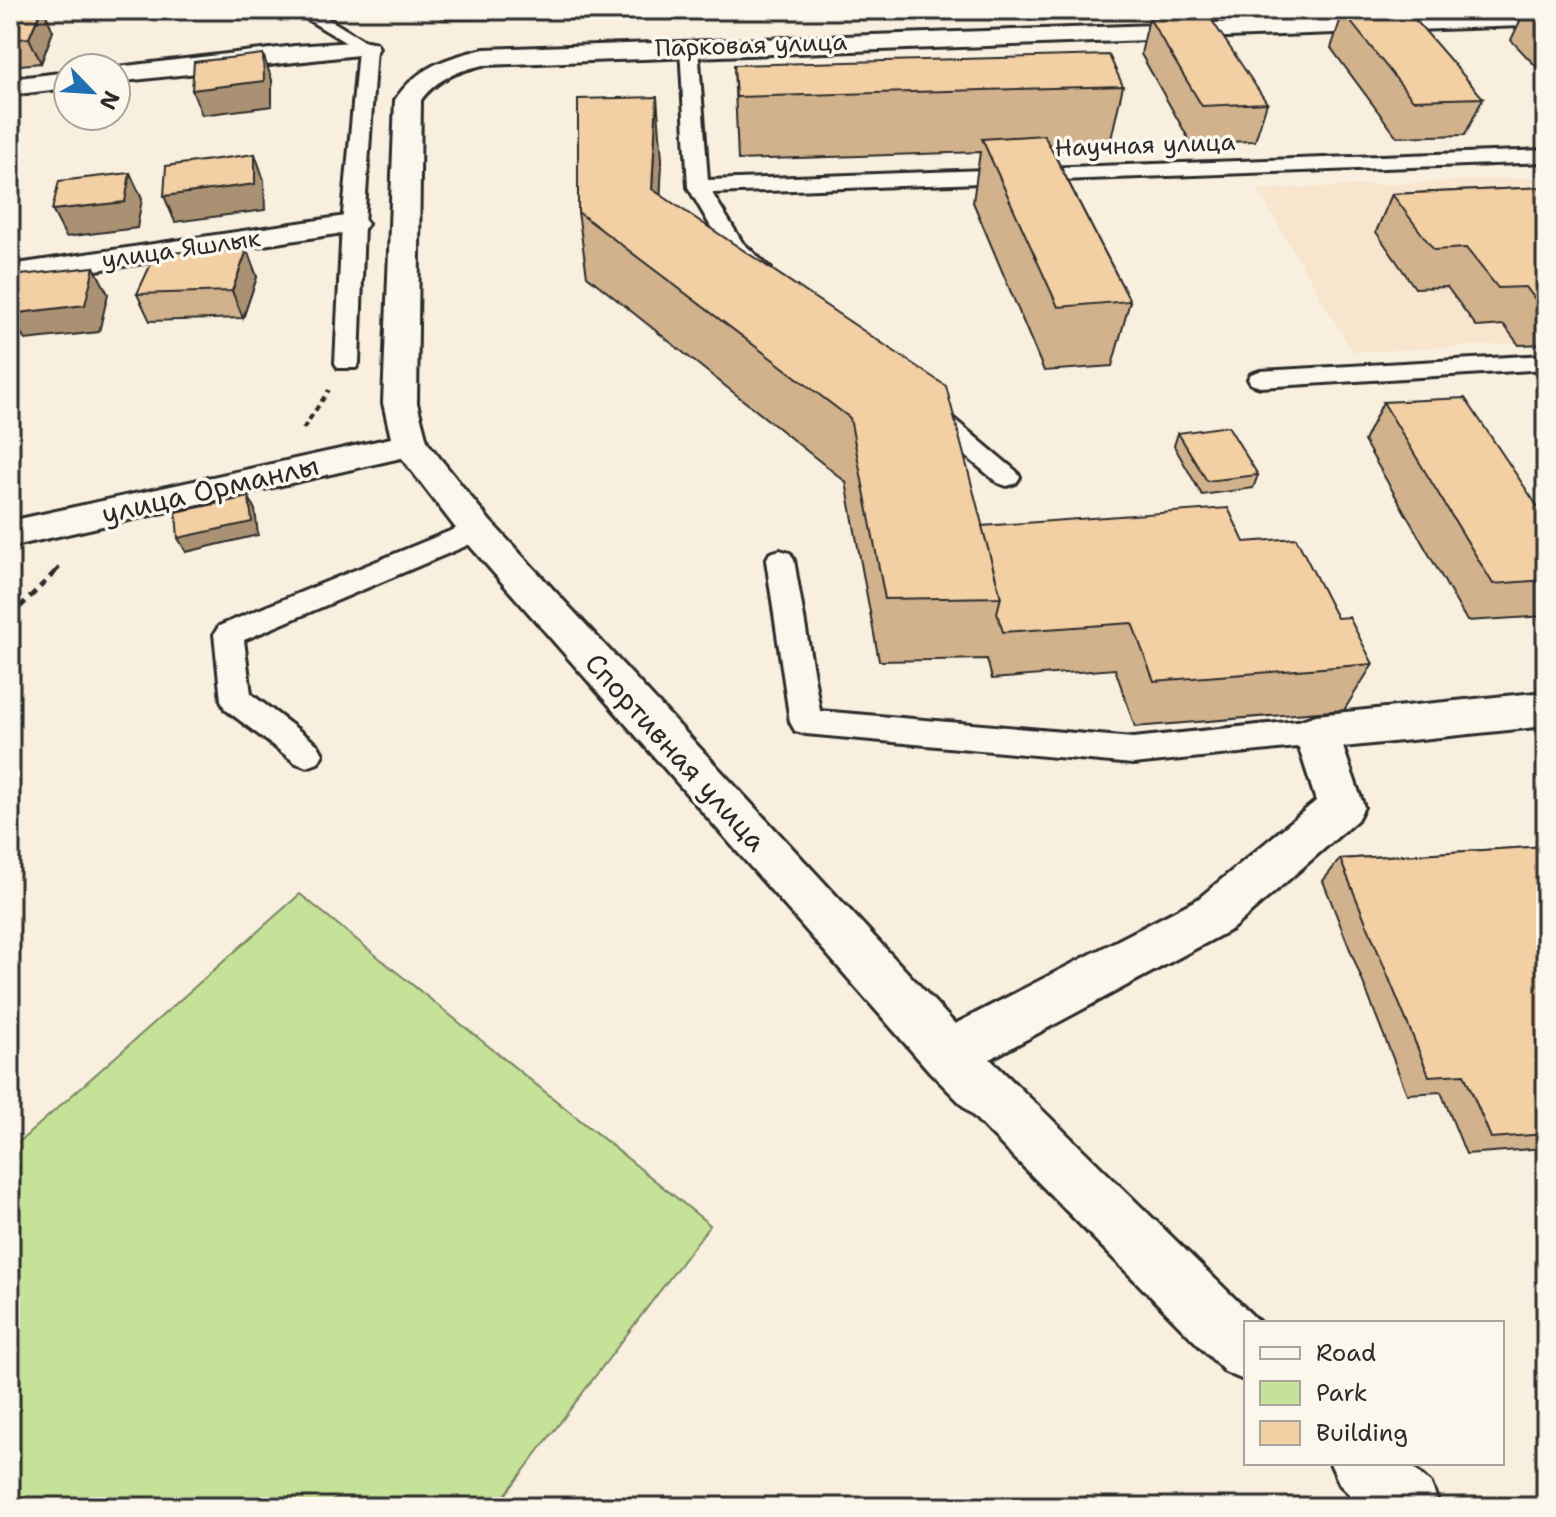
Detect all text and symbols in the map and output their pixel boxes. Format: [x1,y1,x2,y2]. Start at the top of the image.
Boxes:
street label: Парковая улица [654,26,848,64]
north arrow [52,52,132,132]
text: N [93,86,126,114]
street label: Научная улица [1054,126,1236,164]
street label: улица Яшлык [100,222,263,276]
street label: улица Орманлы [98,446,322,532]
street label: Спортивная улица [577,645,775,859]
legend [1244,1321,1504,1465]
text: Road [1316,1337,1376,1369]
text: Park [1316,1377,1368,1409]
text: Building [1316,1417,1408,1449]

